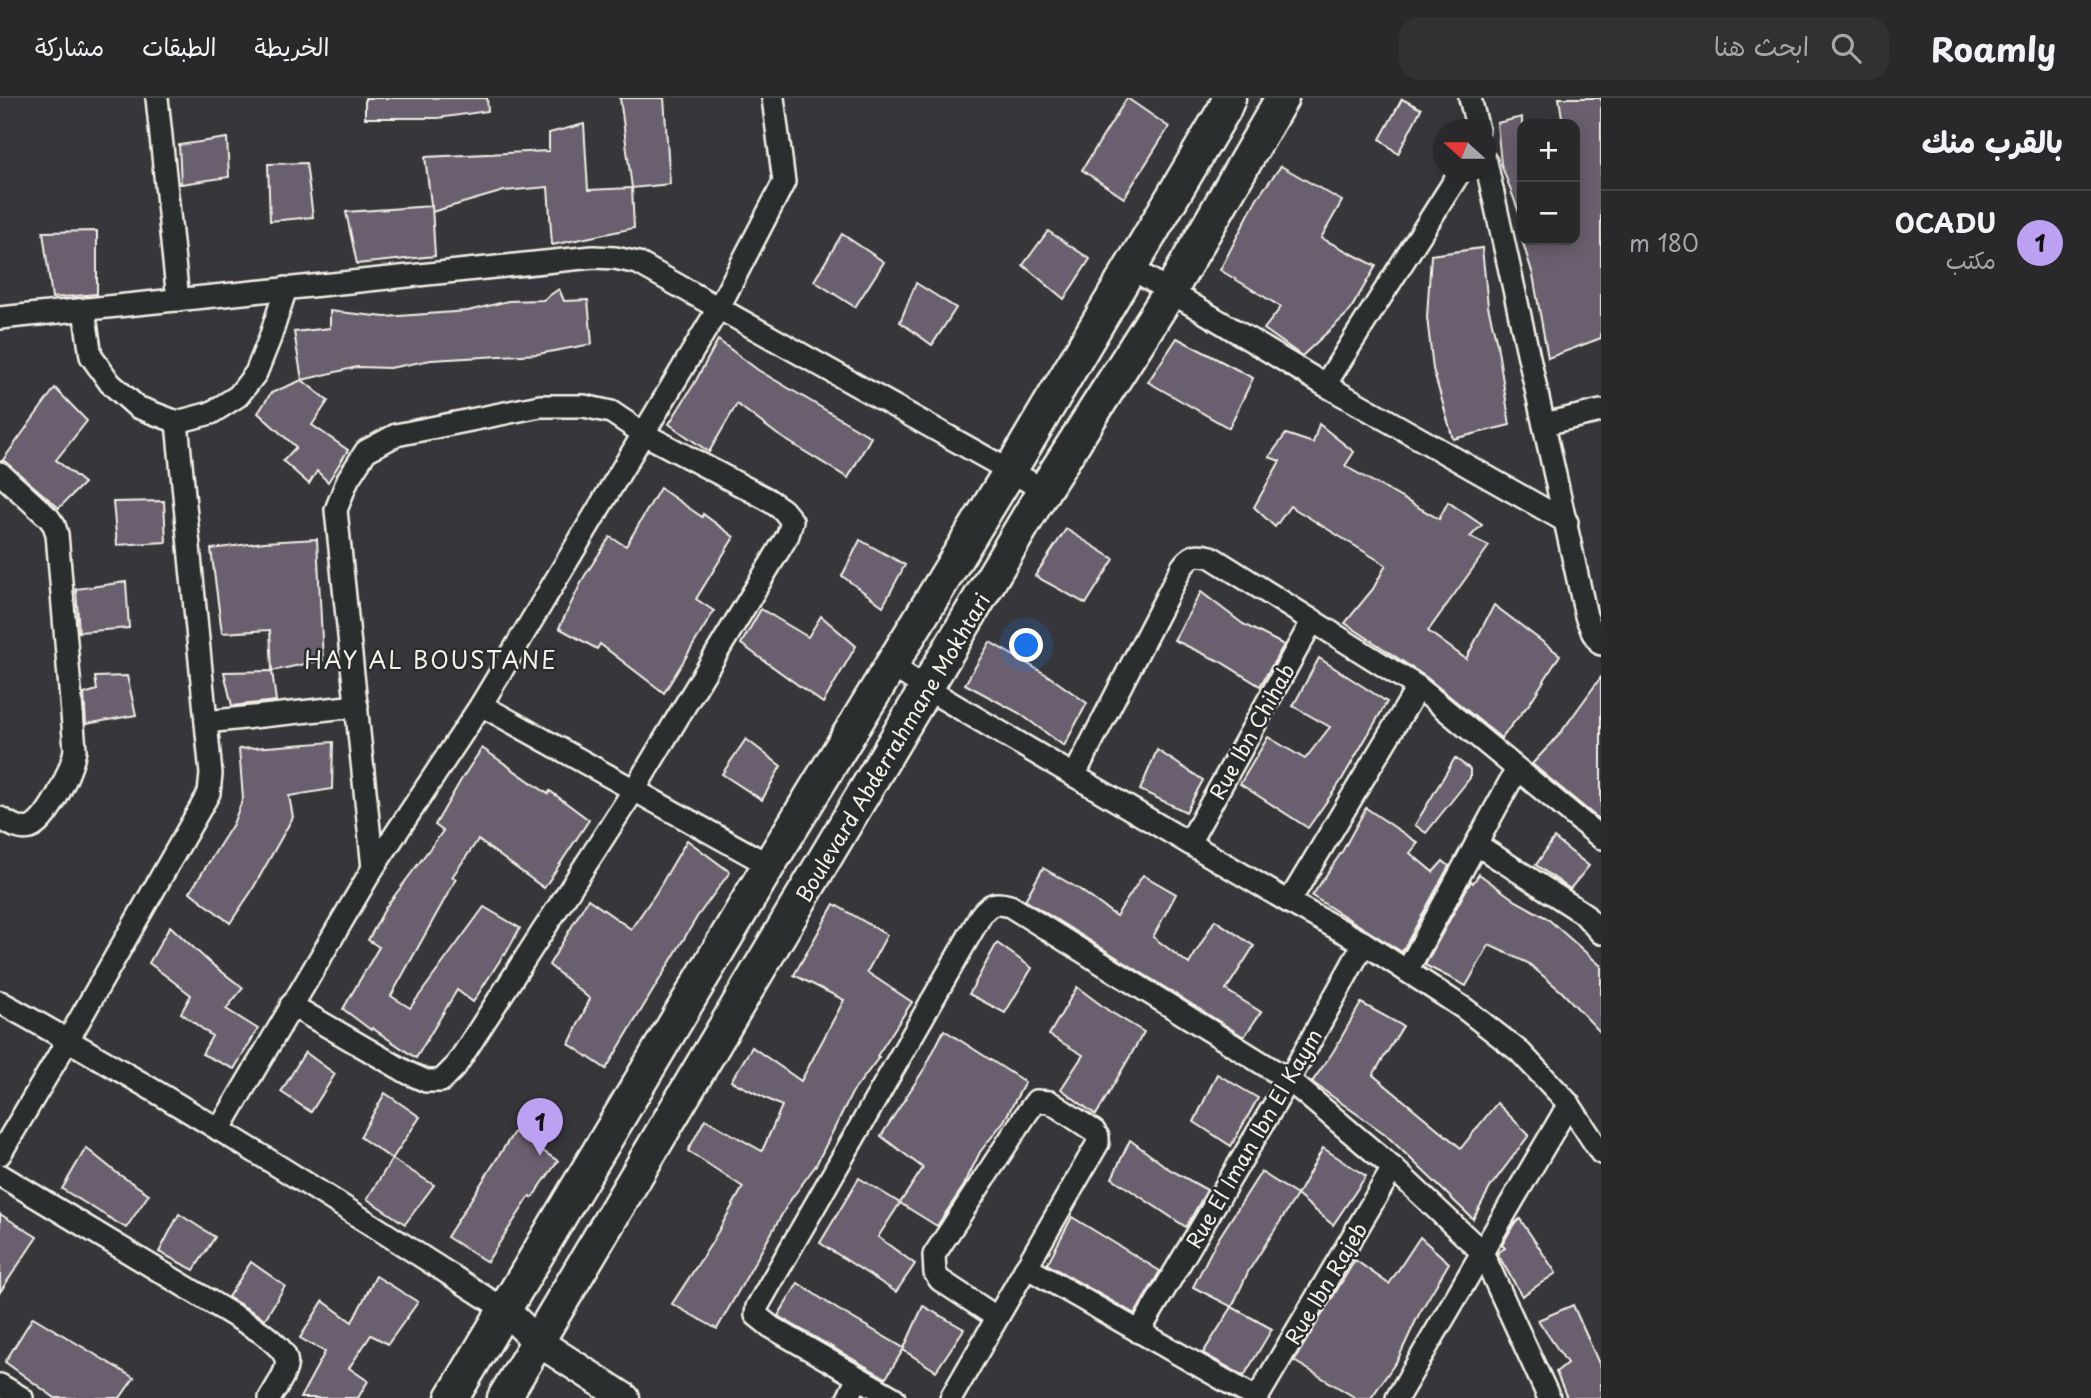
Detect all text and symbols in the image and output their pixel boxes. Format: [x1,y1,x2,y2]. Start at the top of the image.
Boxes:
search box [1399,17,1889,80]
text: Roamly [1931,23,2056,73]
text: ابحث هنا [1714,26,1809,65]
text: مشاركة [35,28,104,64]
text: الطبقات [142,28,217,64]
text: الخريطة [255,28,329,64]
icon: search [1827,29,1865,67]
text: بالقرب منك [1922,118,2063,163]
north arrow [1433,119,1496,182]
map controls [1517,119,1580,245]
button: + [1517,119,1580,182]
button: − [1517,182,1580,245]
text: OCADU [1895,203,1996,242]
text: 180 m [1629,225,1699,260]
text: 1 [2035,225,2046,260]
text: مكتب [1946,242,1996,277]
street label: Boulevard Abderrahmane Mokhtari [787,586,997,908]
your location [1009,628,1043,662]
district label: HAY AL BOUSTANE [304,642,558,677]
street label: Rue Ibn Chihab [1200,657,1302,805]
street label: Rue El Iman Ibn El Kaym [1177,1022,1329,1254]
pin: 1 [517,1098,563,1156]
street label: Rue Ibn Rajeb [1276,1216,1374,1350]

